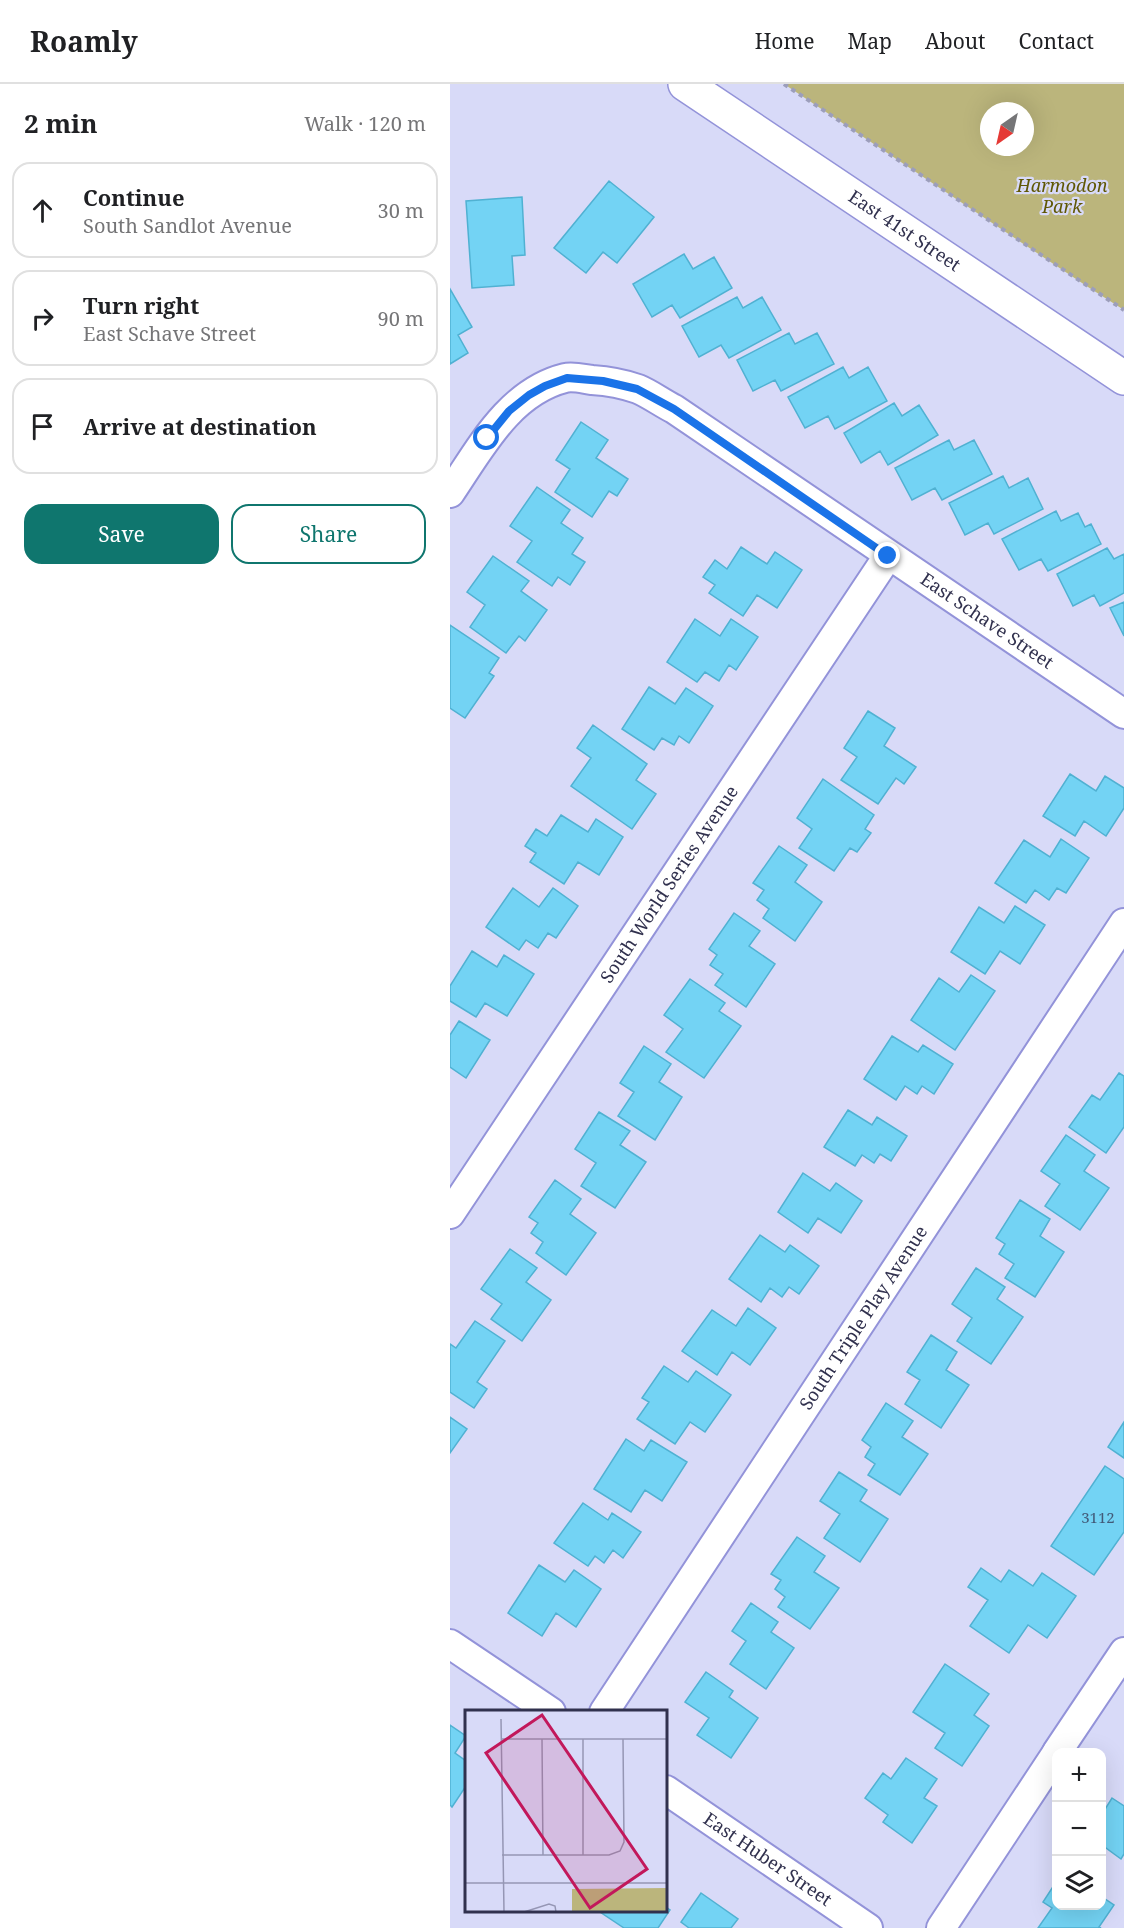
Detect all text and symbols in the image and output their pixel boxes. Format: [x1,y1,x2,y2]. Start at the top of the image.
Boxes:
text: Roamly [30,22,138,60]
text: Home [755,27,815,55]
text: Map [848,27,892,55]
text: About [925,27,986,55]
text: Contact [1019,27,1094,55]
north arrow [980,102,1034,156]
text: 2 min [24,105,98,141]
text: Walk · 120 m [304,110,426,137]
park label: Harmodon Park [1015,173,1108,218]
text: Continue [83,182,185,212]
street label: East 41st Street [844,184,966,276]
icon: ahead [26,194,59,227]
text: 30 m [378,197,424,224]
text: South Sandlot Avenue [83,212,292,239]
text: Turn right [83,290,199,320]
icon: right [26,302,59,335]
text: 90 m [378,305,424,332]
text: East Schave Street [83,320,256,347]
icon: arrive [26,410,59,443]
text: Arrive at destination [83,411,317,441]
route start [473,424,499,450]
button: Save [24,504,219,564]
button: Share [231,504,426,564]
route end [874,542,900,568]
street label: East Schave Street [916,567,1059,674]
street label: South World Series Avenue [594,780,743,987]
street label: South Triple Play Avenue [793,1221,932,1414]
house number: 3112 [1081,1507,1115,1527]
inset map [465,1710,668,1913]
map controls [1052,1748,1106,1910]
button: + [1052,1748,1106,1802]
button: − [1052,1802,1106,1856]
street label: East Huber Street [699,1806,837,1911]
button: layers [1052,1856,1106,1910]

